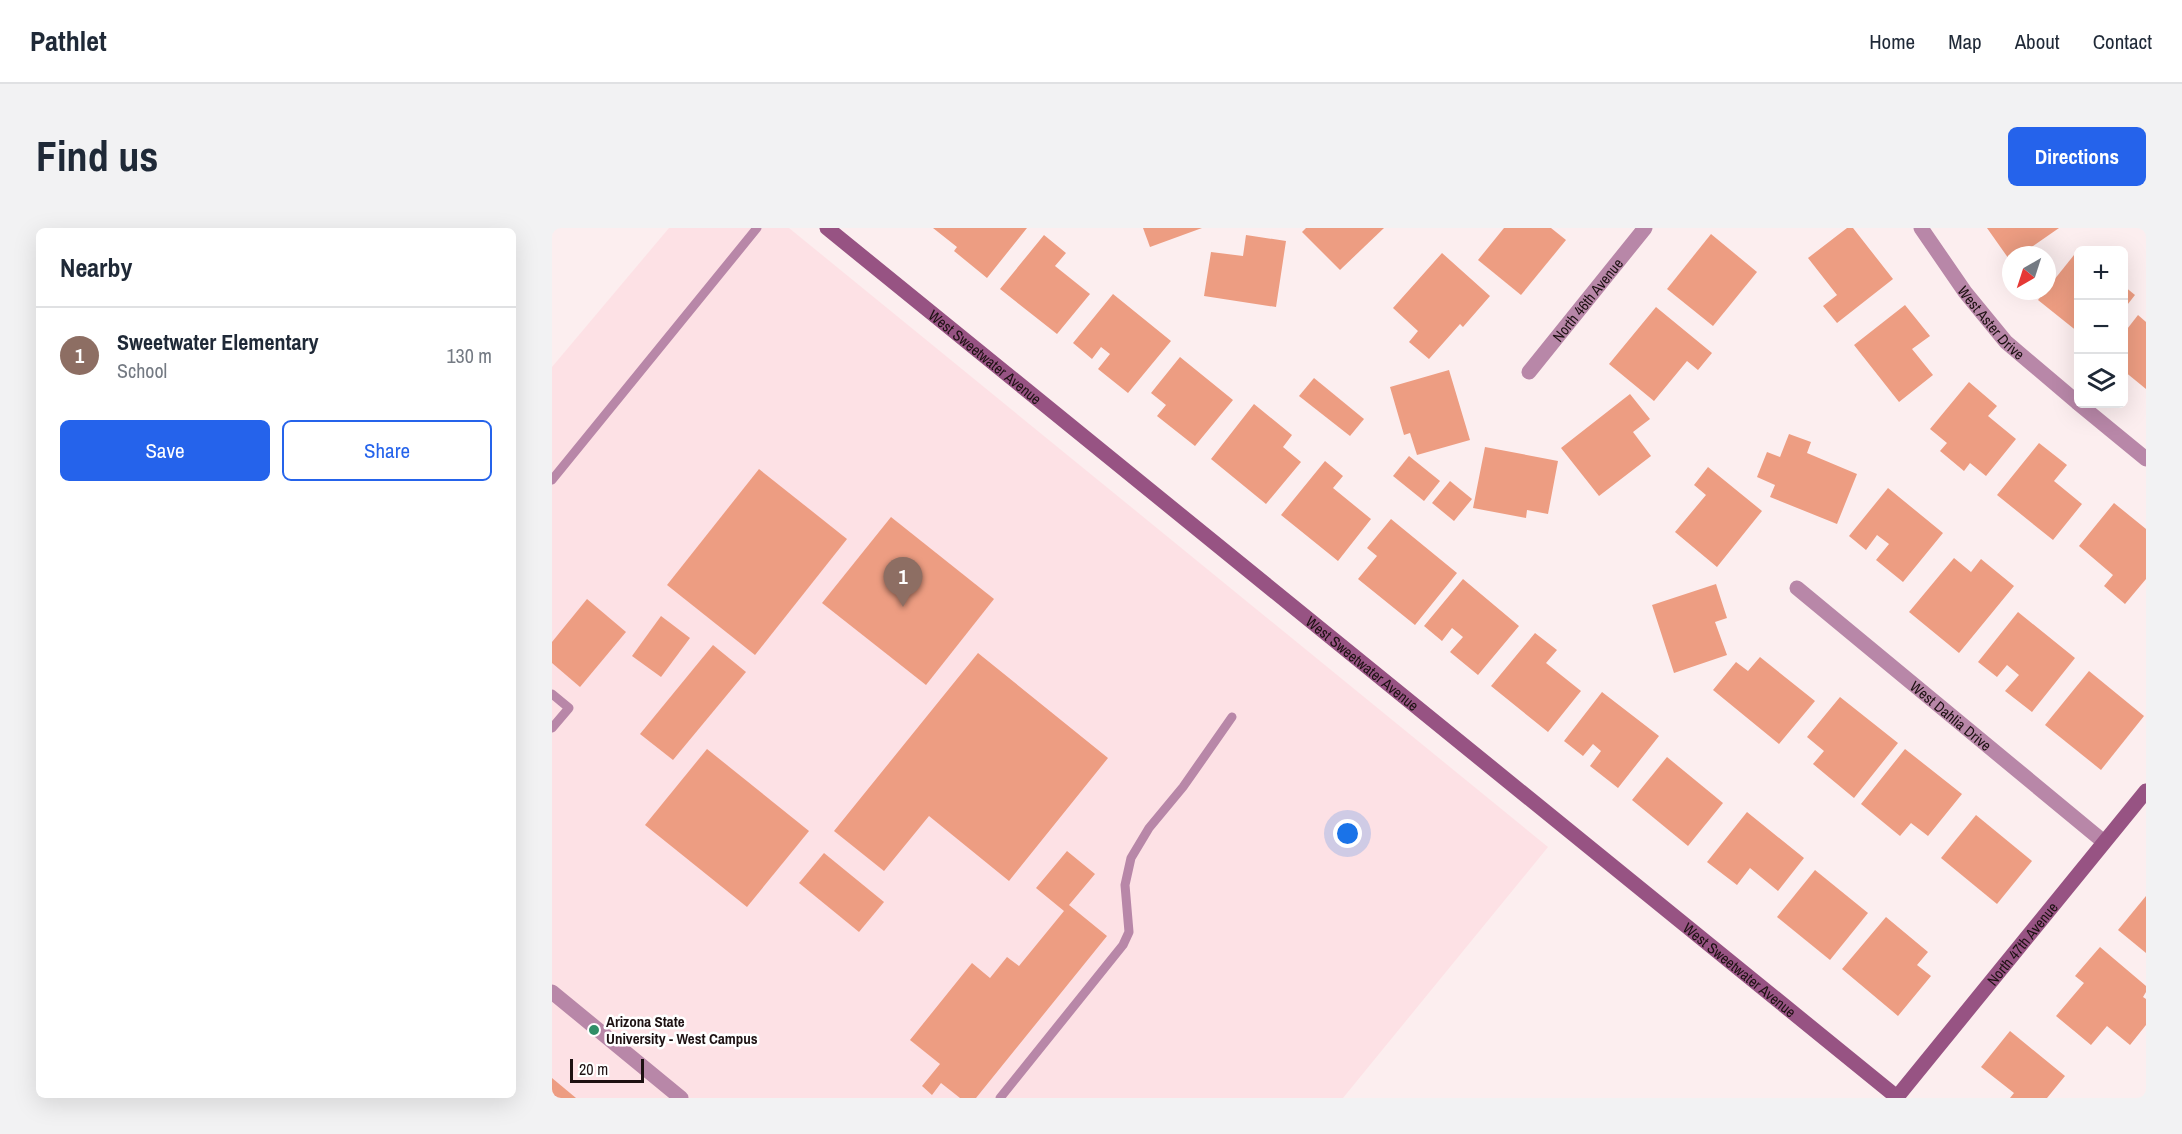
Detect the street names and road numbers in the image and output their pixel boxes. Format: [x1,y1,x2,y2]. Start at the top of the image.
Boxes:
street label: North 46th Avenue [1547,253,1628,346]
street label: West Aster Drive [1953,281,2030,364]
street label: West Sweetwater Avenue [924,304,1046,409]
street label: West Sweetwater Avenue [1302,611,1424,715]
street label: West Dahlia Drive [1906,676,1996,755]
street label: North 47th Avenue [1982,897,2062,990]
street label: West Sweetwater Avenue [1679,917,1801,1022]

